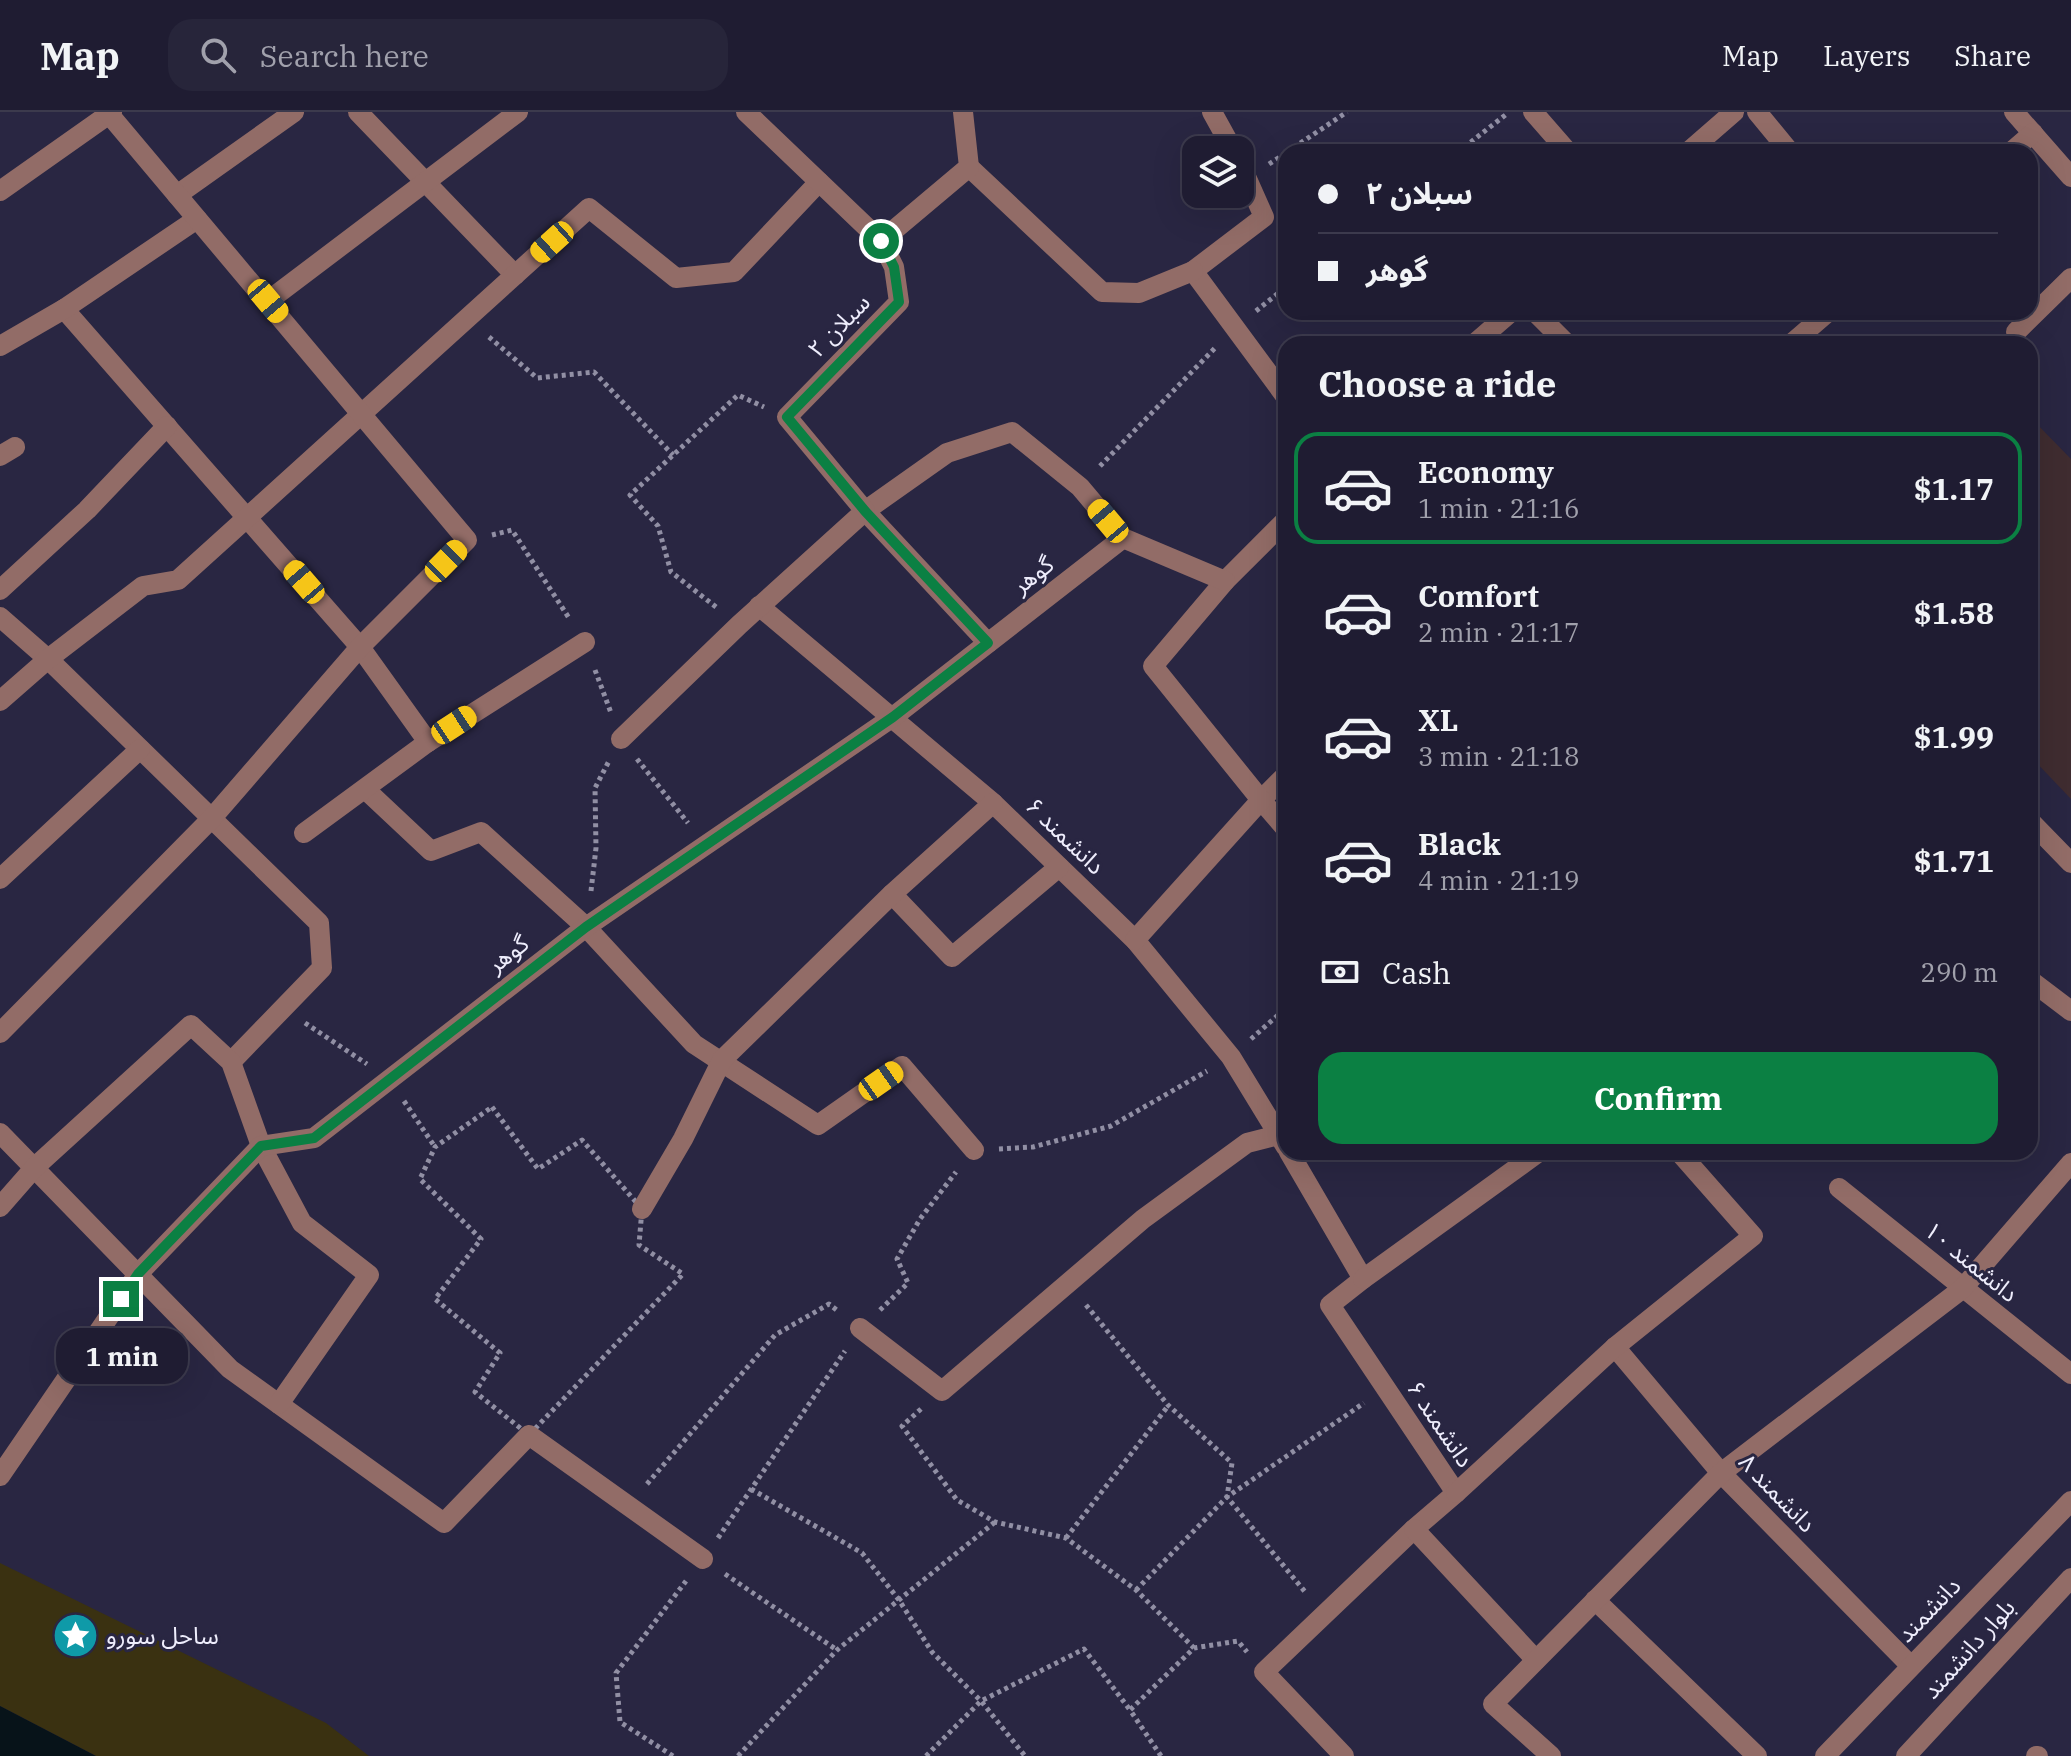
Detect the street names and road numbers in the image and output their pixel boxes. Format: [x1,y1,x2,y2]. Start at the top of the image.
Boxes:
street label: سبلان ۲ [800,286,877,364]
street label: گوهر [1004,547,1061,601]
street label: دانشمند ۶ [1019,790,1112,881]
street label: گوهر [479,926,536,980]
street label: دانشمند ۱۰ [1918,1214,2025,1309]
street label: دانشمند ۶ [1400,1374,1482,1473]
street label: دانشمند ۸ [1732,1446,1823,1539]
street label: دانشمند [1889,1570,1967,1649]
street label: بلوار دانشمند [1915,1592,2022,1705]

